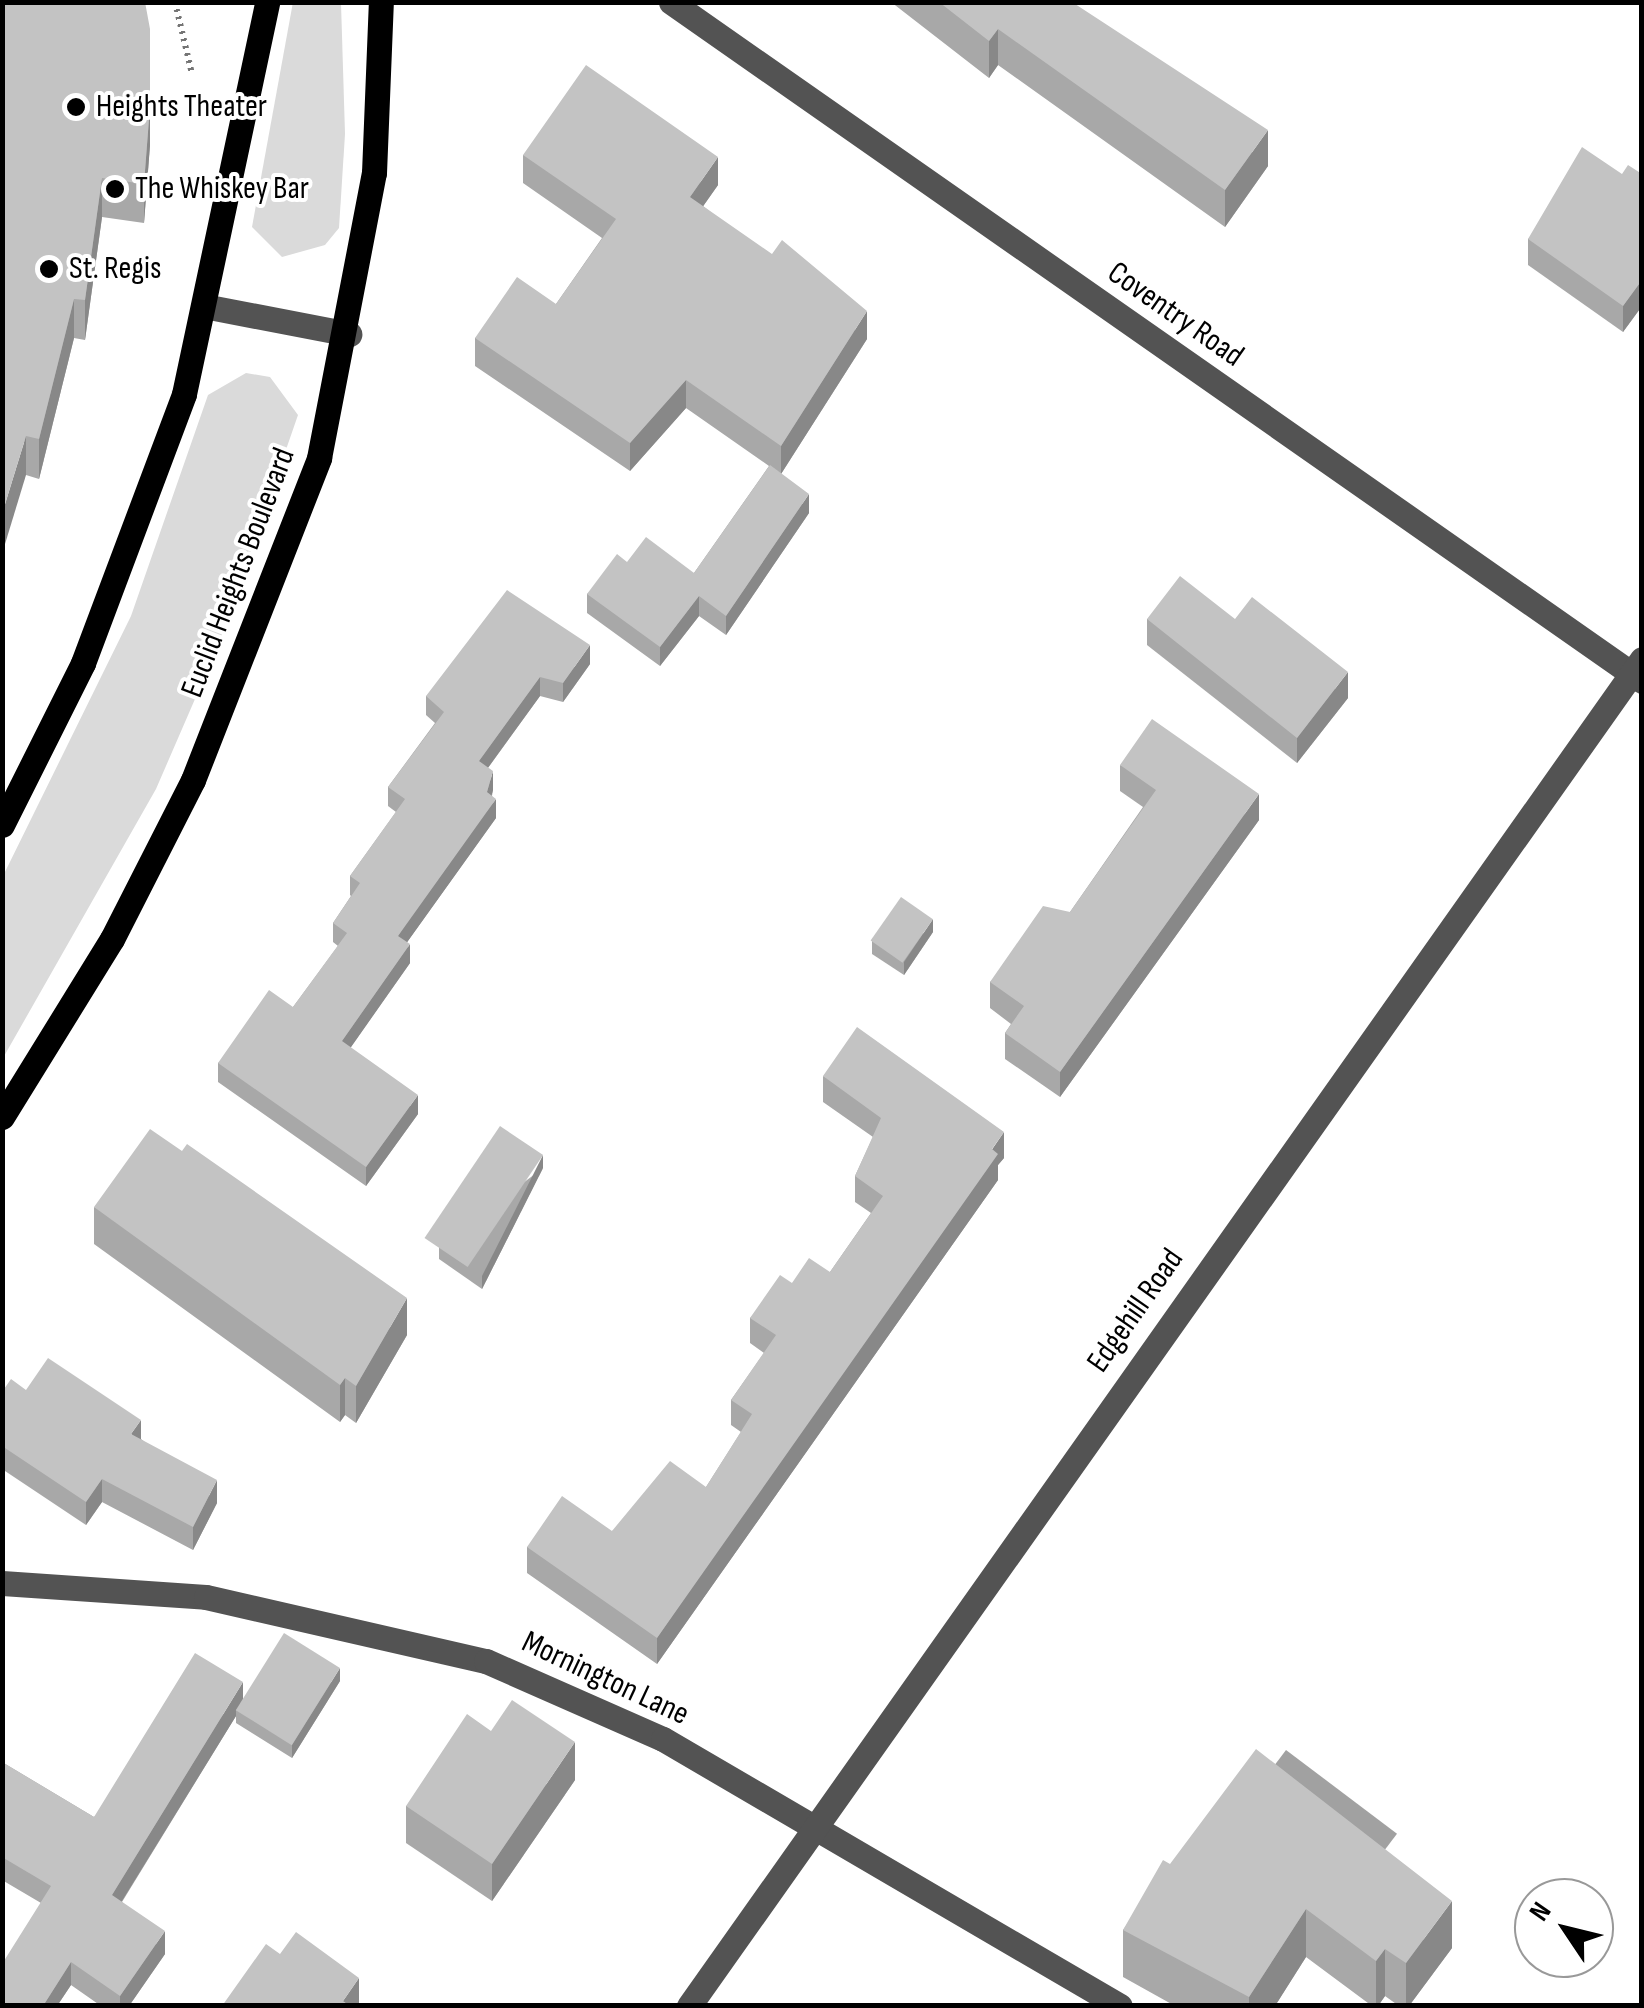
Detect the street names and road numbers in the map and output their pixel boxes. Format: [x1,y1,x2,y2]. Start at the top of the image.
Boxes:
street label: Coventry Road [1100,254,1250,376]
street label: Euclid Heights Boulevard [174,443,304,703]
street label: Edgehill Road [1080,1242,1192,1380]
street label: Mornington Lane [515,1624,695,1734]

